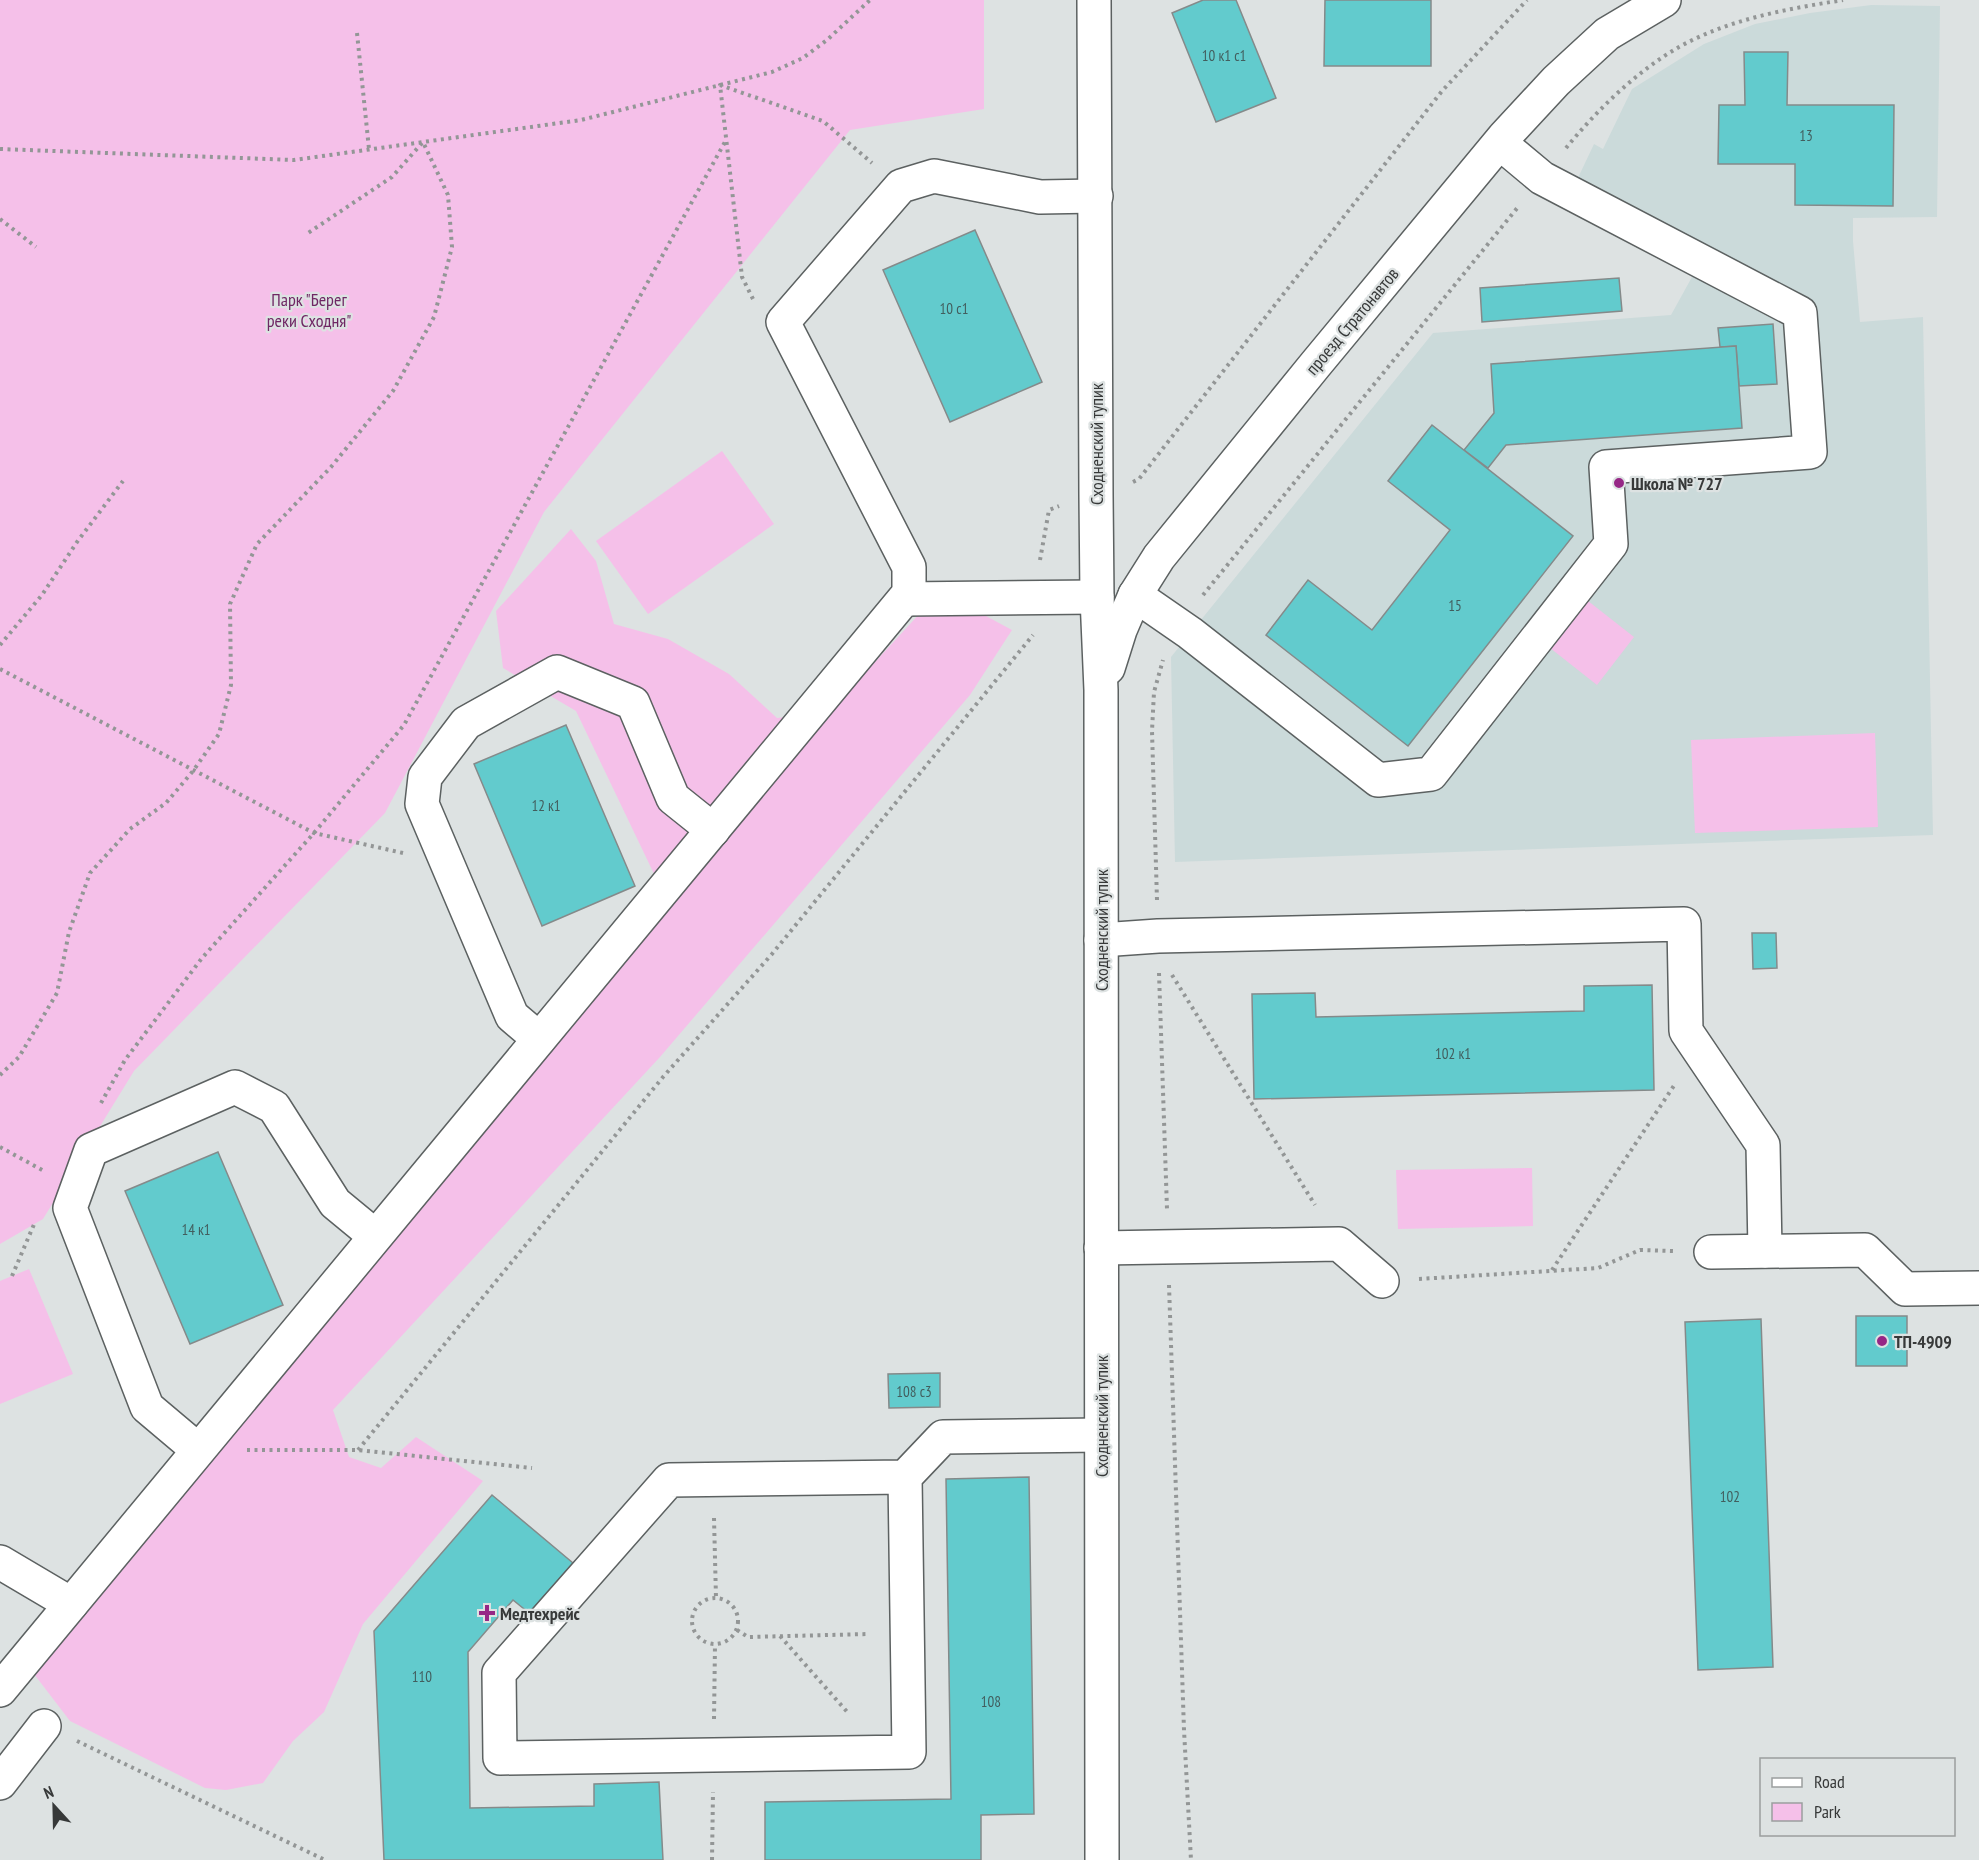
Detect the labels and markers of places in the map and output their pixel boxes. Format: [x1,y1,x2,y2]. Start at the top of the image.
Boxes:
place label: Школа № 727 [1631,472,1723,495]
marker: Школа № 727 [1612,476,1626,490]
place label: ТП-4909 [1894,1330,1952,1353]
marker: ТП-4909 [1875,1334,1889,1348]
place label: Медтехрейс [500,1602,581,1625]
marker: Медтехрейс [478,1604,496,1622]

